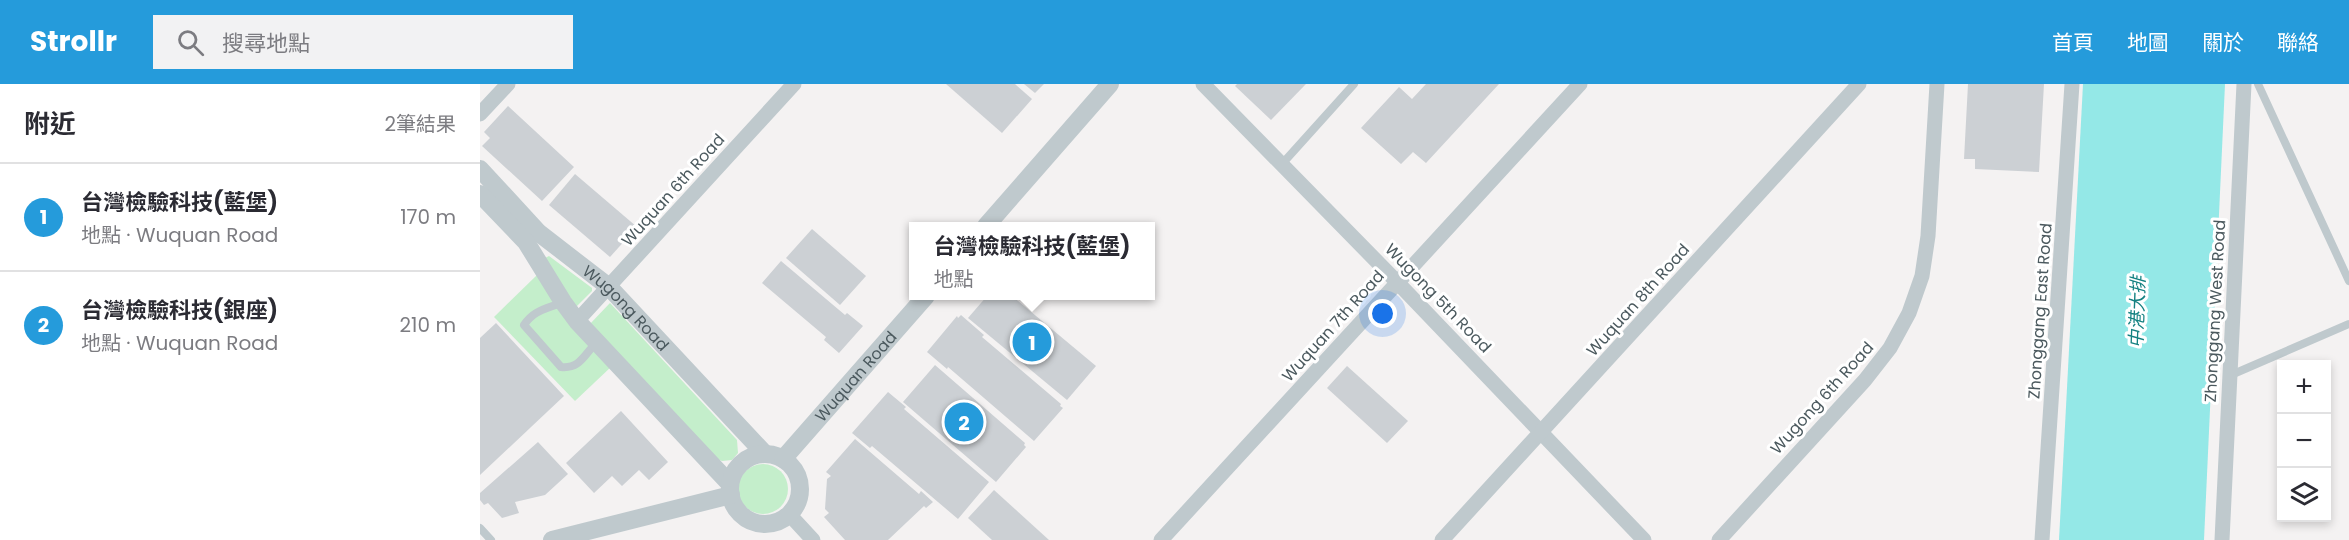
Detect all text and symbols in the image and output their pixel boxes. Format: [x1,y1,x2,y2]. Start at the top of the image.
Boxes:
search box [153,15,573,69]
text: Strollr [30,22,117,61]
icon: search [174,26,207,59]
text: 搜尋地點 [222,28,310,59]
text: 首頁 [2052,28,2094,57]
text: 地圖 [2127,28,2169,57]
text: 關於 [2202,28,2244,57]
text: 聯絡 [2277,28,2319,57]
text: 附近 [24,106,76,142]
text: 2筆結果 [385,110,456,138]
street label: Wuquan 6th Road [616,129,730,251]
text: 台灣檢驗科技(藍堡) [81,187,278,218]
text: 1 [40,203,47,231]
text: 170 m [400,203,456,231]
street label: Zhonggang West Road [2199,219,2231,403]
text: 地點 · Wuquan Road [81,221,278,249]
popup [909,222,1155,300]
street label: Zhonggang East Road [2022,222,2058,400]
text: 台灣檢驗科技(藍堡) [934,231,1131,262]
street label: Wugong 5th Road [1380,238,1496,358]
street label: Wuquan 8th Road [1581,239,1695,361]
street label: Wugong Road [578,259,674,356]
text: 地點 [934,265,974,293]
street label: Wuquan 7th Road [1277,265,1389,387]
water label: 中港大排 [2123,274,2151,348]
text: 台灣檢驗科技(銀座) [81,295,278,326]
your location [1368,299,1397,328]
text: 2 [38,311,49,339]
text: 210 m [400,311,456,339]
pin: 1 [1012,320,1052,364]
street label: Wuquan Road [809,326,902,427]
text: 地點 · Wuquan Road [81,329,278,357]
street label: Wugong 6th Road [1765,337,1879,459]
map controls [2277,360,2331,522]
button: + [2277,360,2331,414]
pin: 2 [944,400,984,444]
button: − [2277,414,2331,468]
button: layers [2277,468,2331,522]

